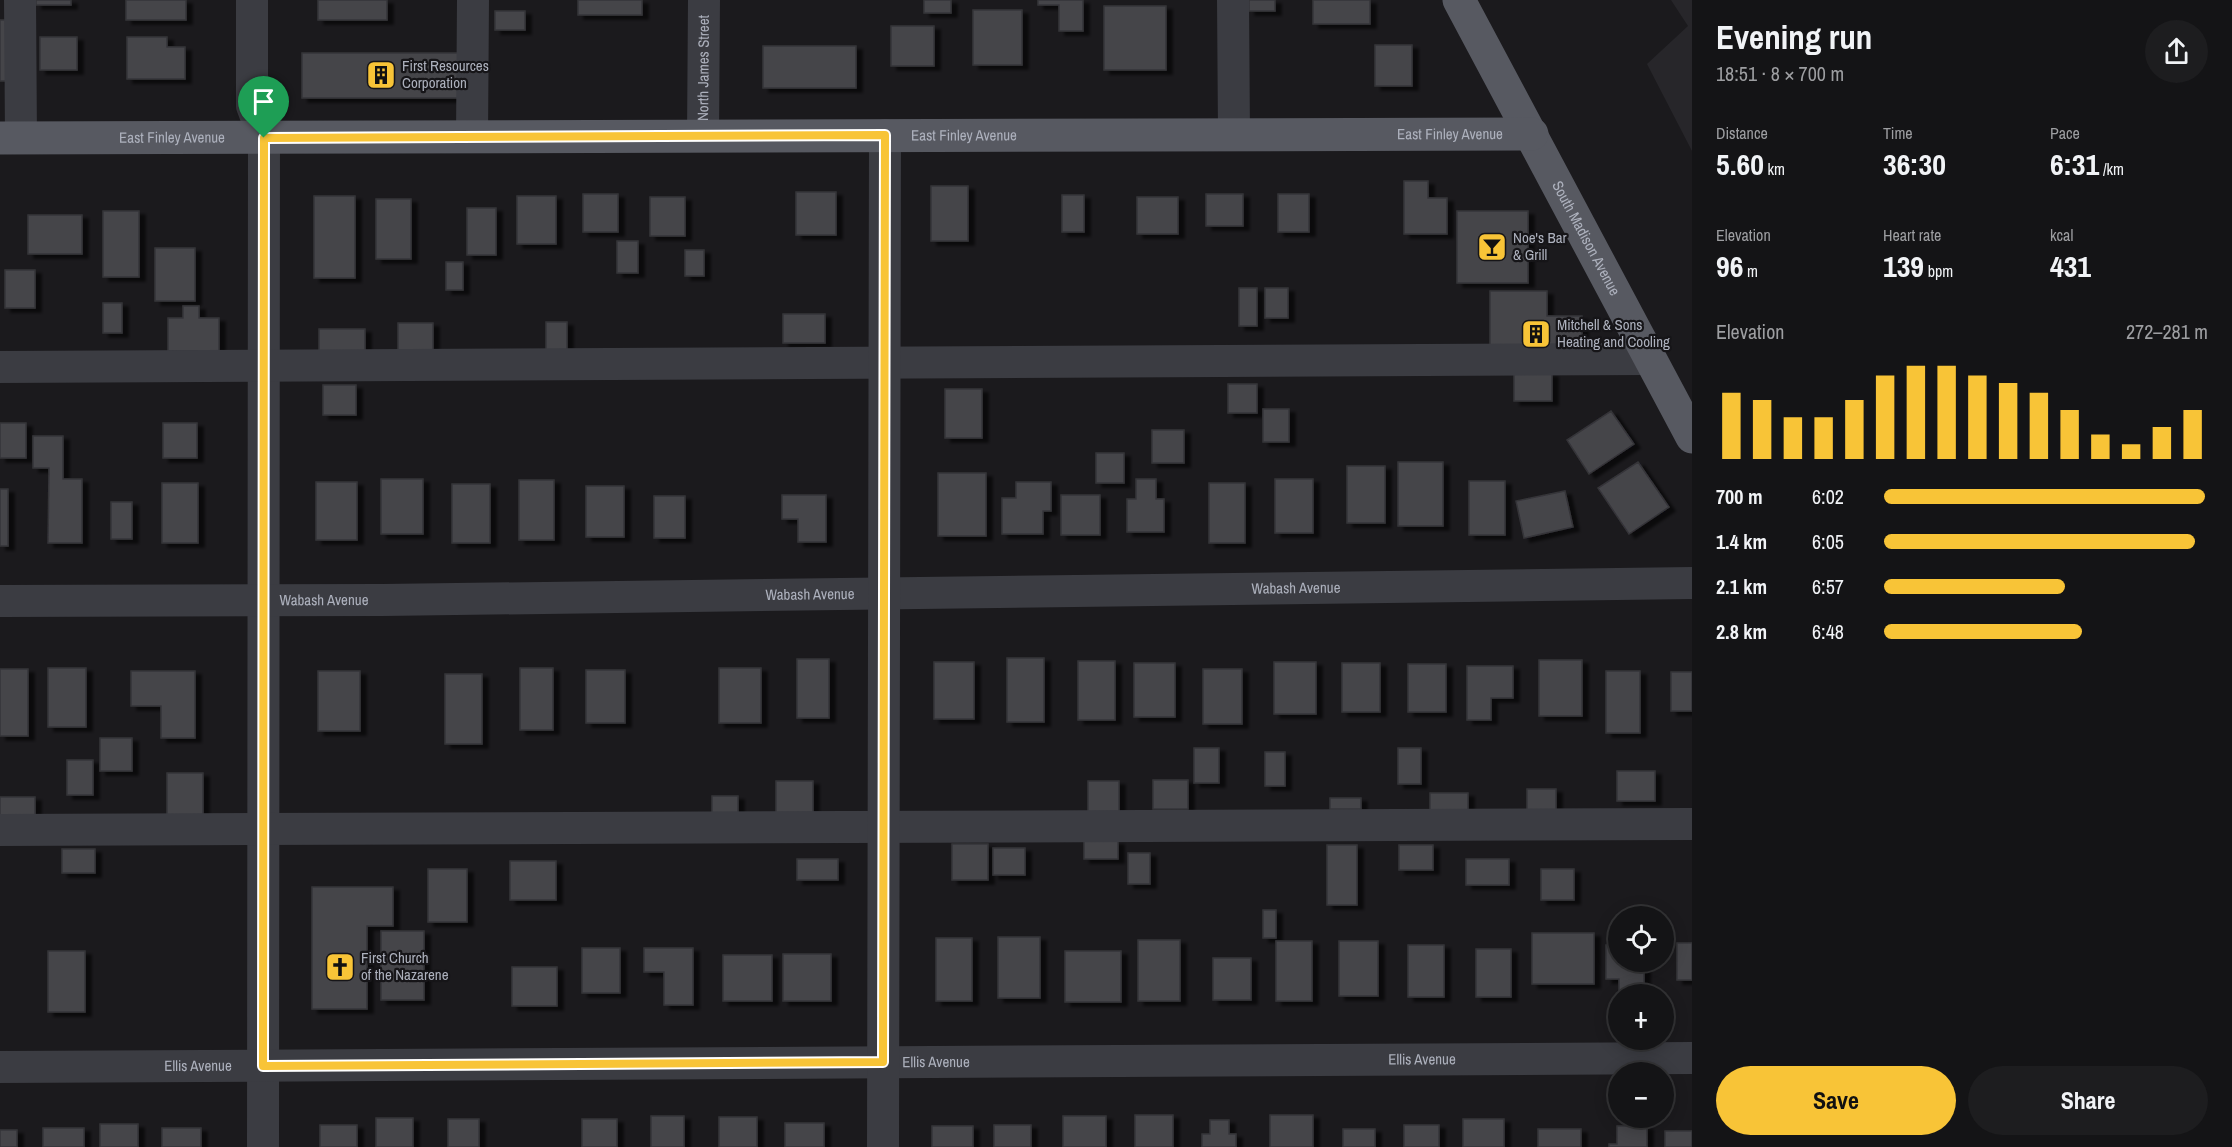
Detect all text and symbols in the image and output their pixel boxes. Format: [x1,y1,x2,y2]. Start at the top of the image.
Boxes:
street label: North James Street [692,14,714,121]
text: Evening run [1716,15,1872,59]
button: share [2145,20,2208,83]
place label: First Resources Corporation [402,55,489,93]
building icon: First Resources Corporation [365,59,397,91]
text: 18:51 · 8 × 700 m [1716,60,1844,87]
pin [238,76,289,138]
icon: arrive [247,85,280,118]
text: Distance [1716,122,1768,144]
text: Time [1883,122,1913,144]
text: Pace [2050,122,2080,144]
street label: East Finley Avenue [1397,123,1503,144]
street label: East Finley Avenue [911,124,1017,146]
street label: East Finley Avenue [119,126,225,148]
text: 5.60 [1716,144,1764,184]
text: 36:30 [1883,144,1946,184]
text: 6:31 [2050,144,2099,184]
text: km [1764,158,1785,180]
text: /km [2099,158,2124,180]
street label: South Madison Avenue [1547,177,1626,299]
text: Elevation [1716,224,1771,246]
text: Heart rate [1883,224,1941,246]
text: kcal [2050,224,2073,246]
place label: Noe's Bar & Grill [1513,227,1567,265]
bar icon: Noe's Bar & Grill [1476,231,1508,263]
text: 96 [1716,246,1743,286]
text: 139 [1883,246,1924,286]
text: 431 [2050,246,2091,286]
text: m [1743,260,1758,282]
text: bpm [1924,260,1953,282]
place label: Mitchell & Sons Heating and Cooling [1557,314,1670,352]
building icon: Mitchell & Sons Heating and Cooling [1520,318,1552,350]
text: Elevation [1716,318,1784,345]
text: 272–281 m [2126,318,2208,345]
text: 700 m [1716,483,1763,510]
text: 6:02 [1812,483,1844,510]
text: 1.4 km [1716,528,1767,555]
text: 6:05 [1812,528,1844,555]
text: 2.1 km [1716,573,1767,600]
text: 6:57 [1812,573,1844,600]
street label: Wabash Avenue [1251,577,1341,599]
street label: Wabash Avenue [765,583,855,605]
street label: Wabash Avenue [279,589,369,610]
text: 2.8 km [1716,618,1767,645]
text: 6:48 [1812,618,1844,645]
map controls [1608,906,1674,1128]
button: locate [1608,906,1674,972]
place label: First Church of the Nazarene [361,947,449,985]
church icon: First Church of the Nazarene [324,951,356,983]
button: + [1608,984,1674,1050]
street label: Ellis Avenue [1388,1048,1456,1070]
street label: Ellis Avenue [902,1051,970,1072]
street label: Ellis Avenue [164,1055,232,1076]
button: − [1608,1062,1674,1128]
button: Save [1716,1066,1956,1135]
button: Share [1968,1066,2208,1135]

